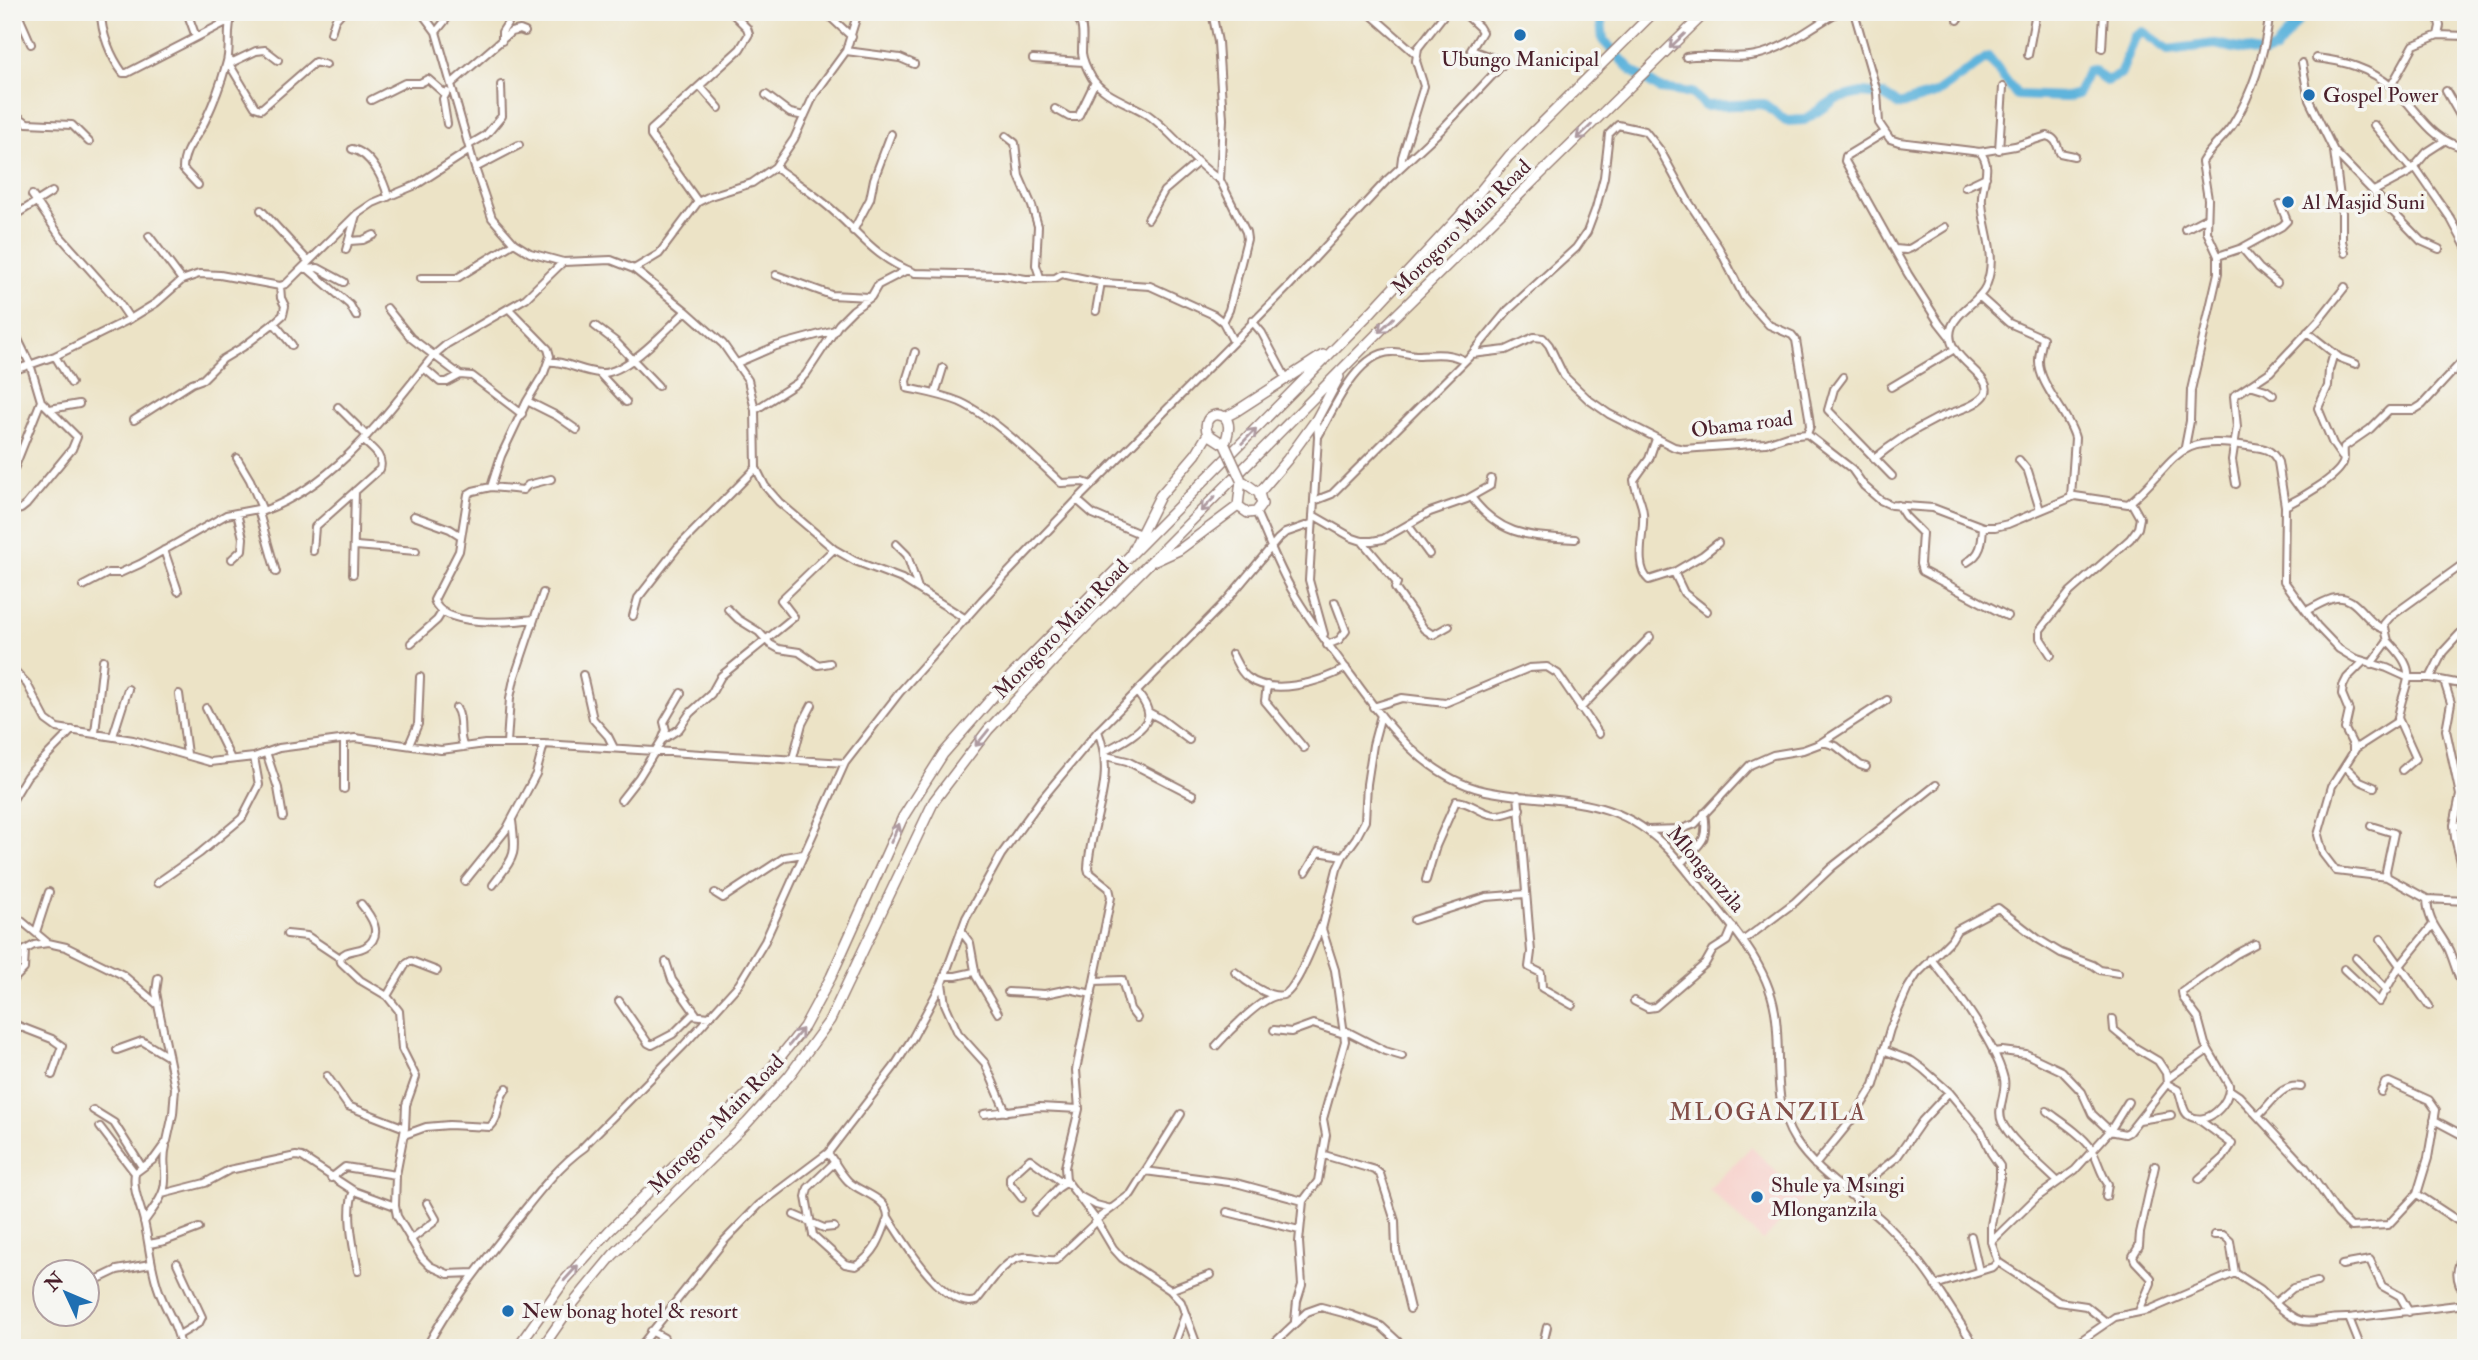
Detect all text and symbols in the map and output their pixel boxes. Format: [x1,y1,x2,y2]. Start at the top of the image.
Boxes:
marker: Ubungo Manicipal [1512,27,1528,43]
one-way arrow [1668,33,1685,50]
place label: Ubungo Manicipal [1441,46,1600,73]
place label: Gospel Power [2323,82,2438,109]
marker: Gospel Power [2301,87,2317,103]
one-way arrow [1575,123,1592,140]
street label: Morogoro Main Road [1386,153,1537,301]
place label: Al Masjid Suni [2301,189,2426,216]
marker: Al Masjid Suni [2280,194,2296,210]
one-way arrow [1377,316,1394,333]
street label: Obama road [1690,405,1795,444]
one-way arrow [1240,428,1257,445]
one-way arrow [1200,495,1217,512]
street label: Morogoro Main Road [988,553,1135,705]
one-way arrow [974,728,989,746]
street label: Mlonganzila [1661,820,1751,918]
one-way arrow [889,823,902,844]
one-way arrow [788,1029,804,1047]
street label: Morogoro Main Road [643,1048,790,1200]
district label: MLOGANZILA [1669,1097,1867,1128]
place label: Shule ya Msingi Mlonganzila [1771,1172,1905,1223]
marker: Shule ya Msingi Mlonganzila [1749,1189,1765,1205]
north arrow [32,1258,102,1328]
one-way arrow [563,1265,580,1282]
text: N [39,1267,70,1297]
place label: New bonag hotel & resort [522,1298,738,1325]
marker: New bonag hotel & resort [500,1303,516,1319]

